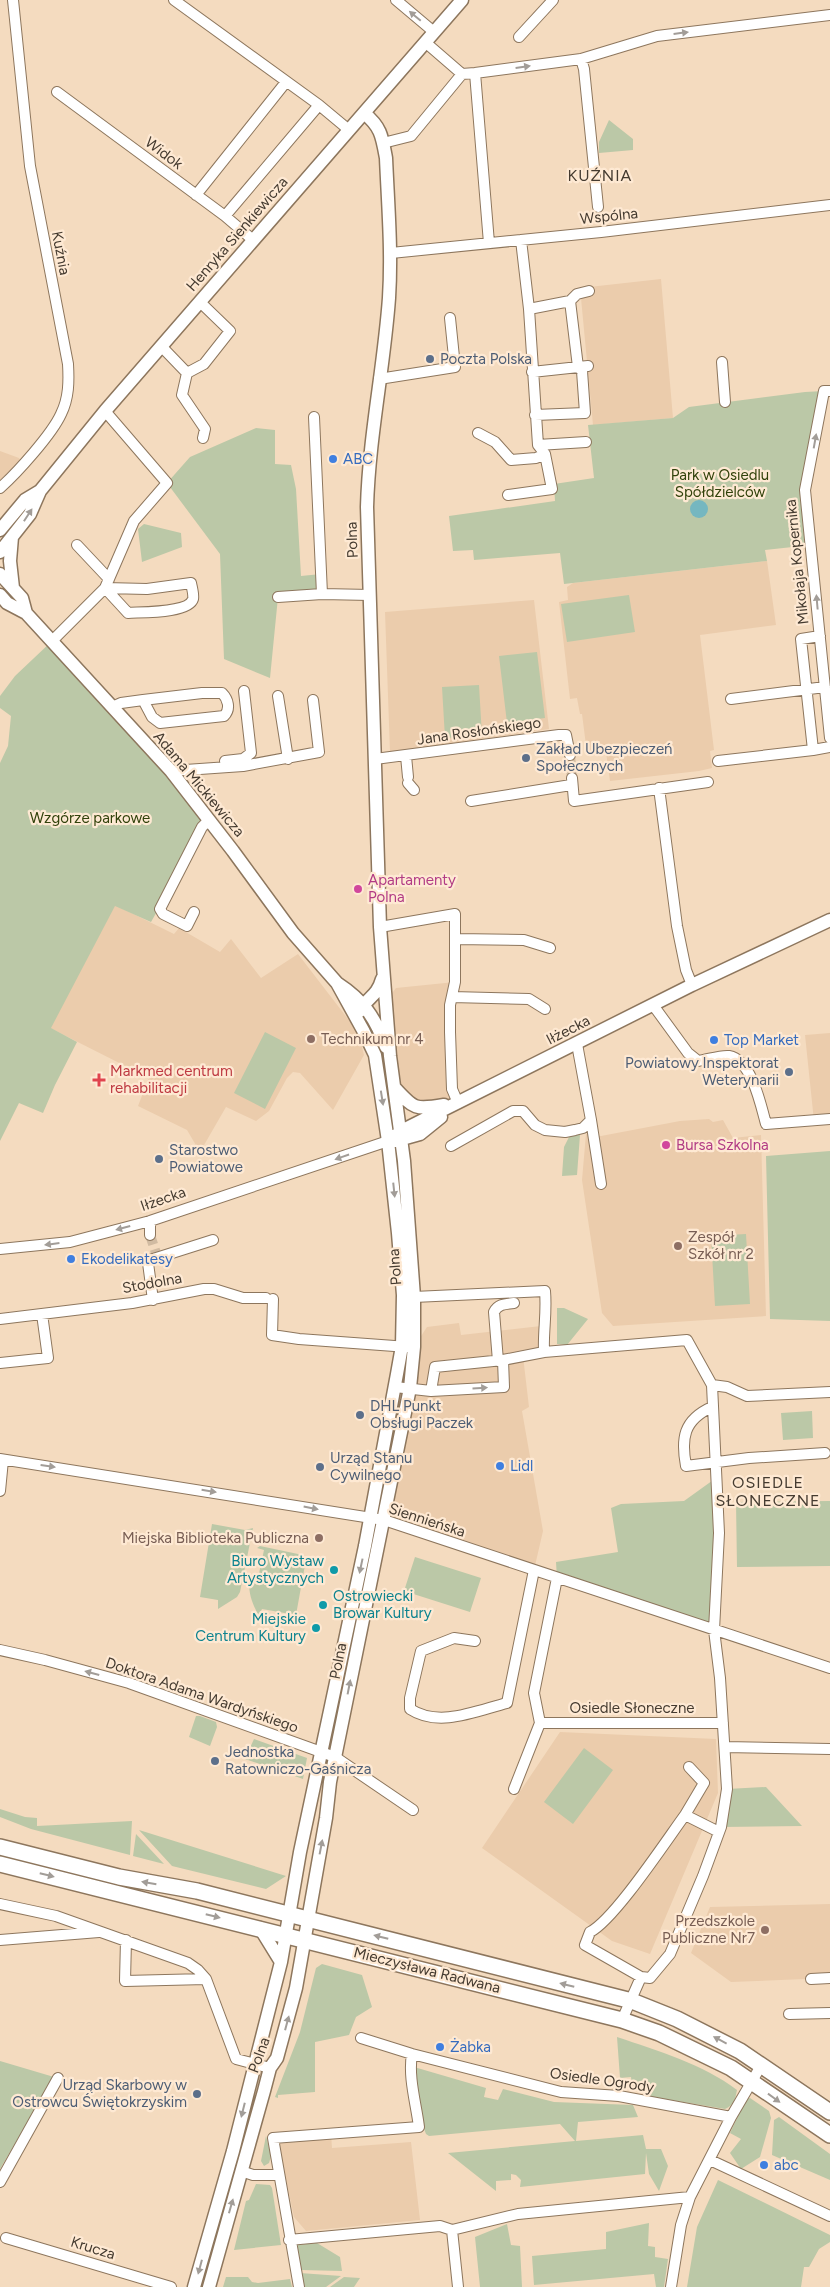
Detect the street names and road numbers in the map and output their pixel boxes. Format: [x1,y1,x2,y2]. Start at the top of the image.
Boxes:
street label: Widok [142,133,187,173]
street label: Henryka Sienkiewicza [182,173,292,295]
street label: Wspólna [579,204,639,228]
street label: Kuźnia [48,230,74,276]
street label: Mikołaja Kopernika [781,499,813,625]
street label: Polna [342,521,362,559]
street label: Jana Rosłońskiego [416,713,542,749]
street label: Adama Mickiewicza [150,728,248,840]
street label: Iłżecka [543,1011,593,1049]
street label: Iłżecka [138,1183,188,1215]
street label: Polna [385,1248,405,1286]
street label: Stodolna [121,1269,183,1297]
street label: Siennieńska [386,1499,468,1541]
street label: Polna [326,1641,350,1681]
street label: Doktora Adama Wardyńskiego [103,1653,301,1737]
street label: Osiedle Słoneczne [569,1699,695,1717]
street label: Mieczysława Radwana [352,1943,502,1997]
street label: Polna [244,2035,274,2075]
street label: Osiedle Ogrody [549,2064,655,2096]
street label: Krucza [69,2233,117,2263]

